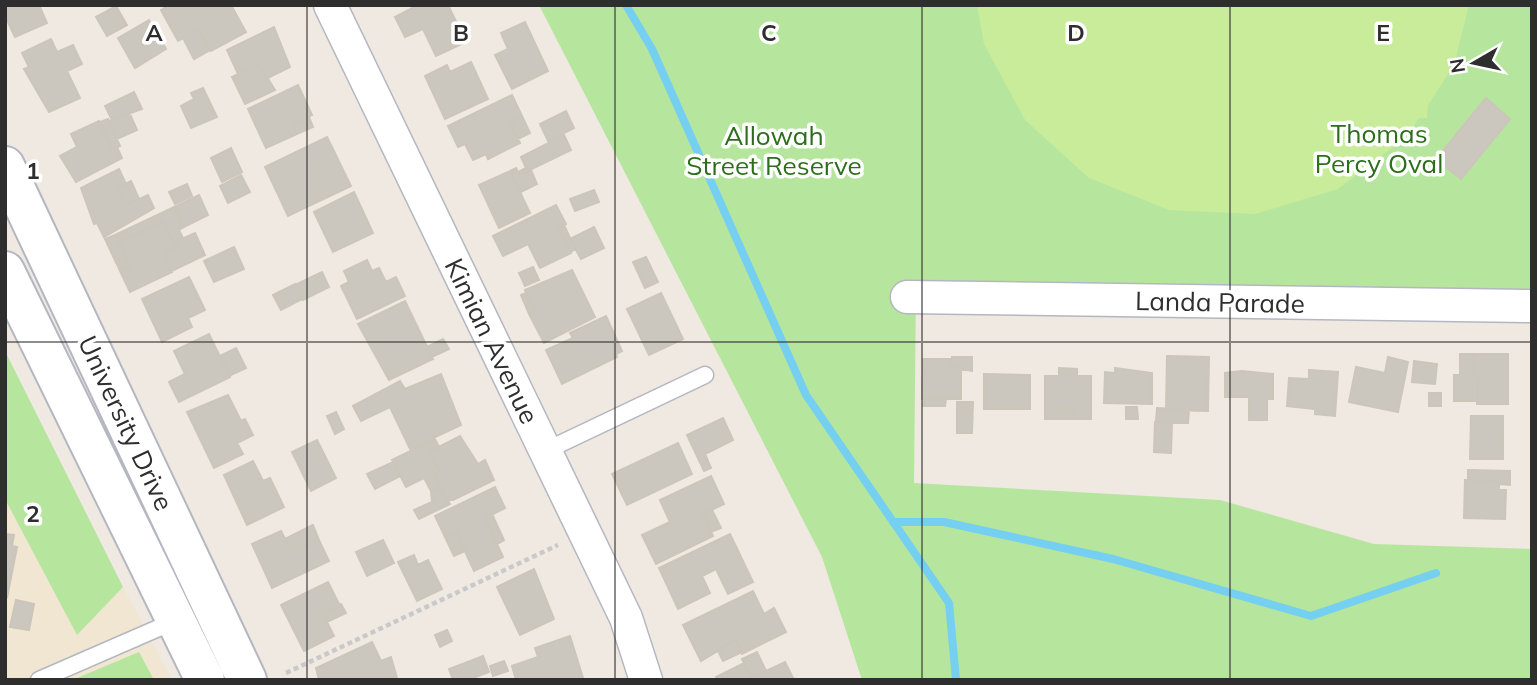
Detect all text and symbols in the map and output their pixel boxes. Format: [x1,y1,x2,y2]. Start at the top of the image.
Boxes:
text: A [145,18,163,47]
text: B [453,18,469,47]
text: C [761,18,777,47]
text: D [1067,18,1085,47]
text: E [1376,18,1390,47]
north arrow [1439,28,1509,98]
text: N [1444,57,1470,75]
park label: Thomas Percy Oval [1315,117,1443,180]
park label: Allowah Street Reserve [686,119,862,182]
text: 1 [26,156,40,185]
street label: Kimian Avenue [438,253,546,429]
street label: Landa Parade [1135,284,1305,320]
street label: University Drive [71,330,181,516]
text: 2 [26,499,40,528]

